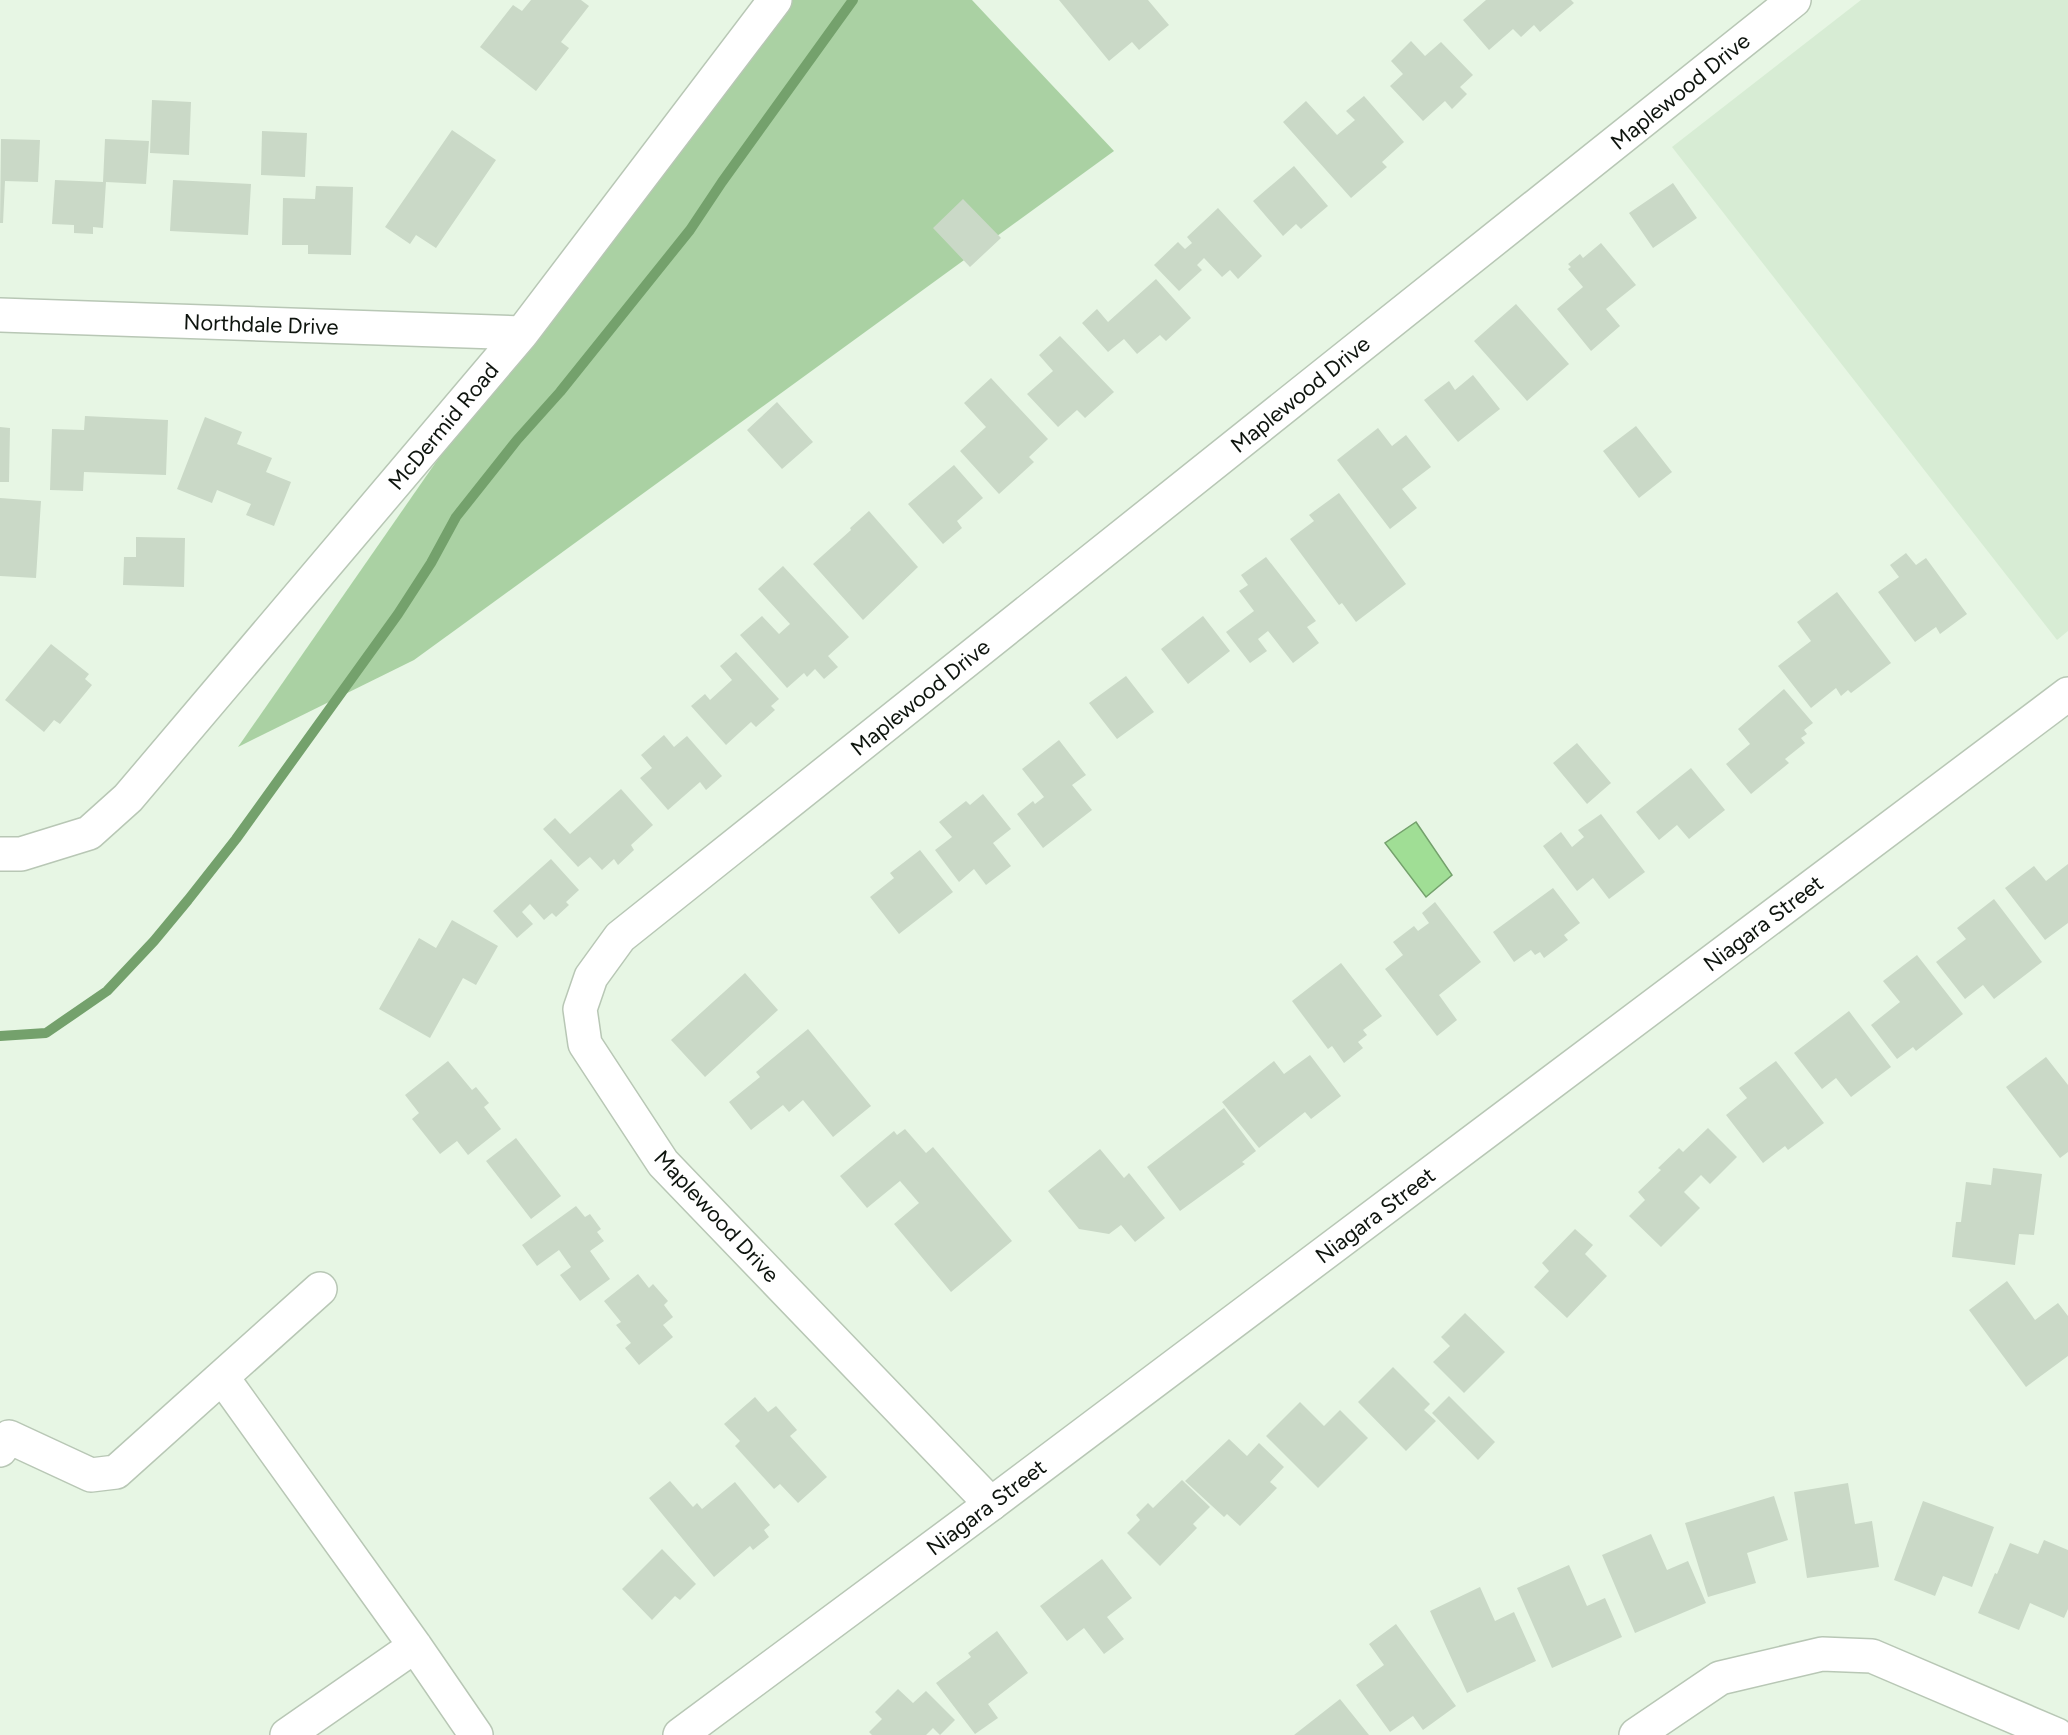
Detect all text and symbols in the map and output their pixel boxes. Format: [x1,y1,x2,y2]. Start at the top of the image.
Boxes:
street label: Maplewood Drive [1605,27,1755,156]
street label: Northdale Drive [183,308,339,341]
street label: Maplewood Drive [1225,330,1375,459]
street label: McDermid Road [382,357,504,495]
street label: Maplewood Drive [845,633,995,762]
street label: Niagara Street [1698,870,1829,977]
street label: Maplewood Drive [648,1145,785,1288]
street label: Niagara Street [1310,1162,1441,1269]
street label: Niagara Street [921,1454,1052,1561]

